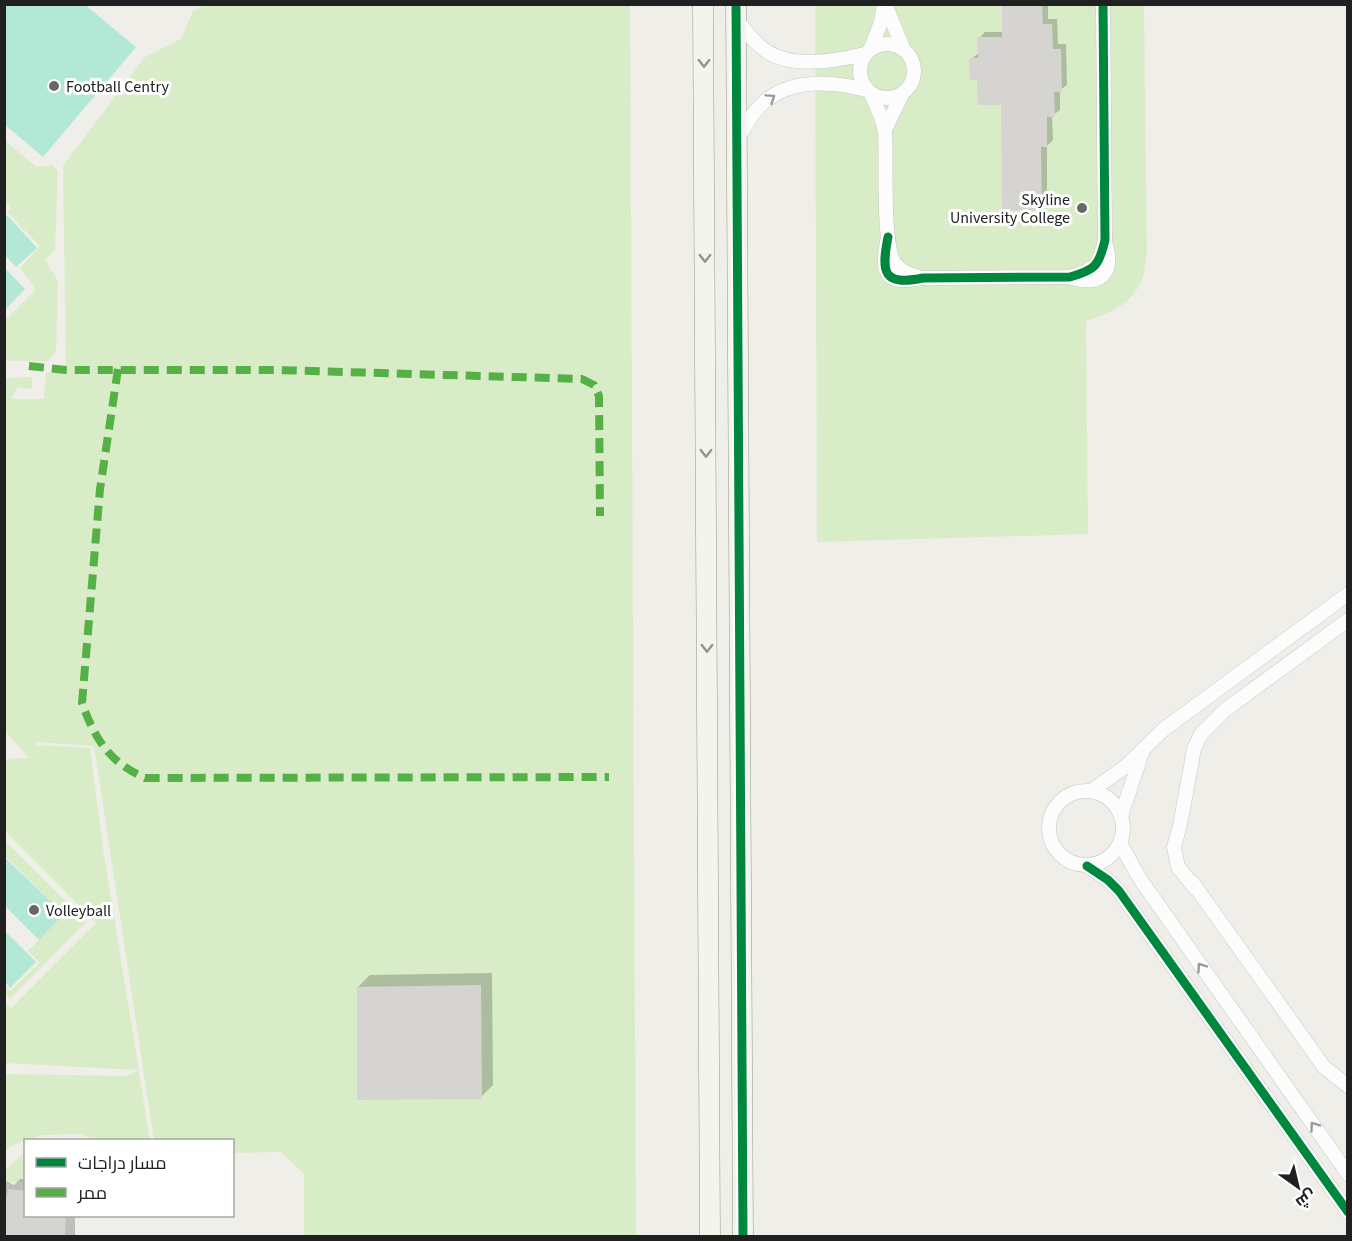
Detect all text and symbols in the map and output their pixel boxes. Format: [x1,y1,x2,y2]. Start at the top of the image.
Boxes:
one-way arrow [697,58,710,67]
place label: Football Centry [66,76,169,98]
marker: Football Centry [47,79,61,93]
one-way arrow [765,94,776,105]
place label: Skyline University College [950,189,1070,229]
marker: Skyline University College [1075,201,1089,215]
one-way arrow [698,253,711,262]
one-way arrow [700,448,712,457]
one-way arrow [701,643,713,652]
place label: Volleyball [46,900,111,922]
marker: Volleyball [27,903,41,917]
one-way arrow [1197,963,1208,974]
one-way arrow [1310,1122,1321,1133]
legend [24,1139,234,1217]
text: مسار دراجات [78,1151,166,1176]
north arrow [1268,1157,1328,1217]
text: ممر [77,1181,107,1206]
text: ش [1291,1184,1320,1213]

